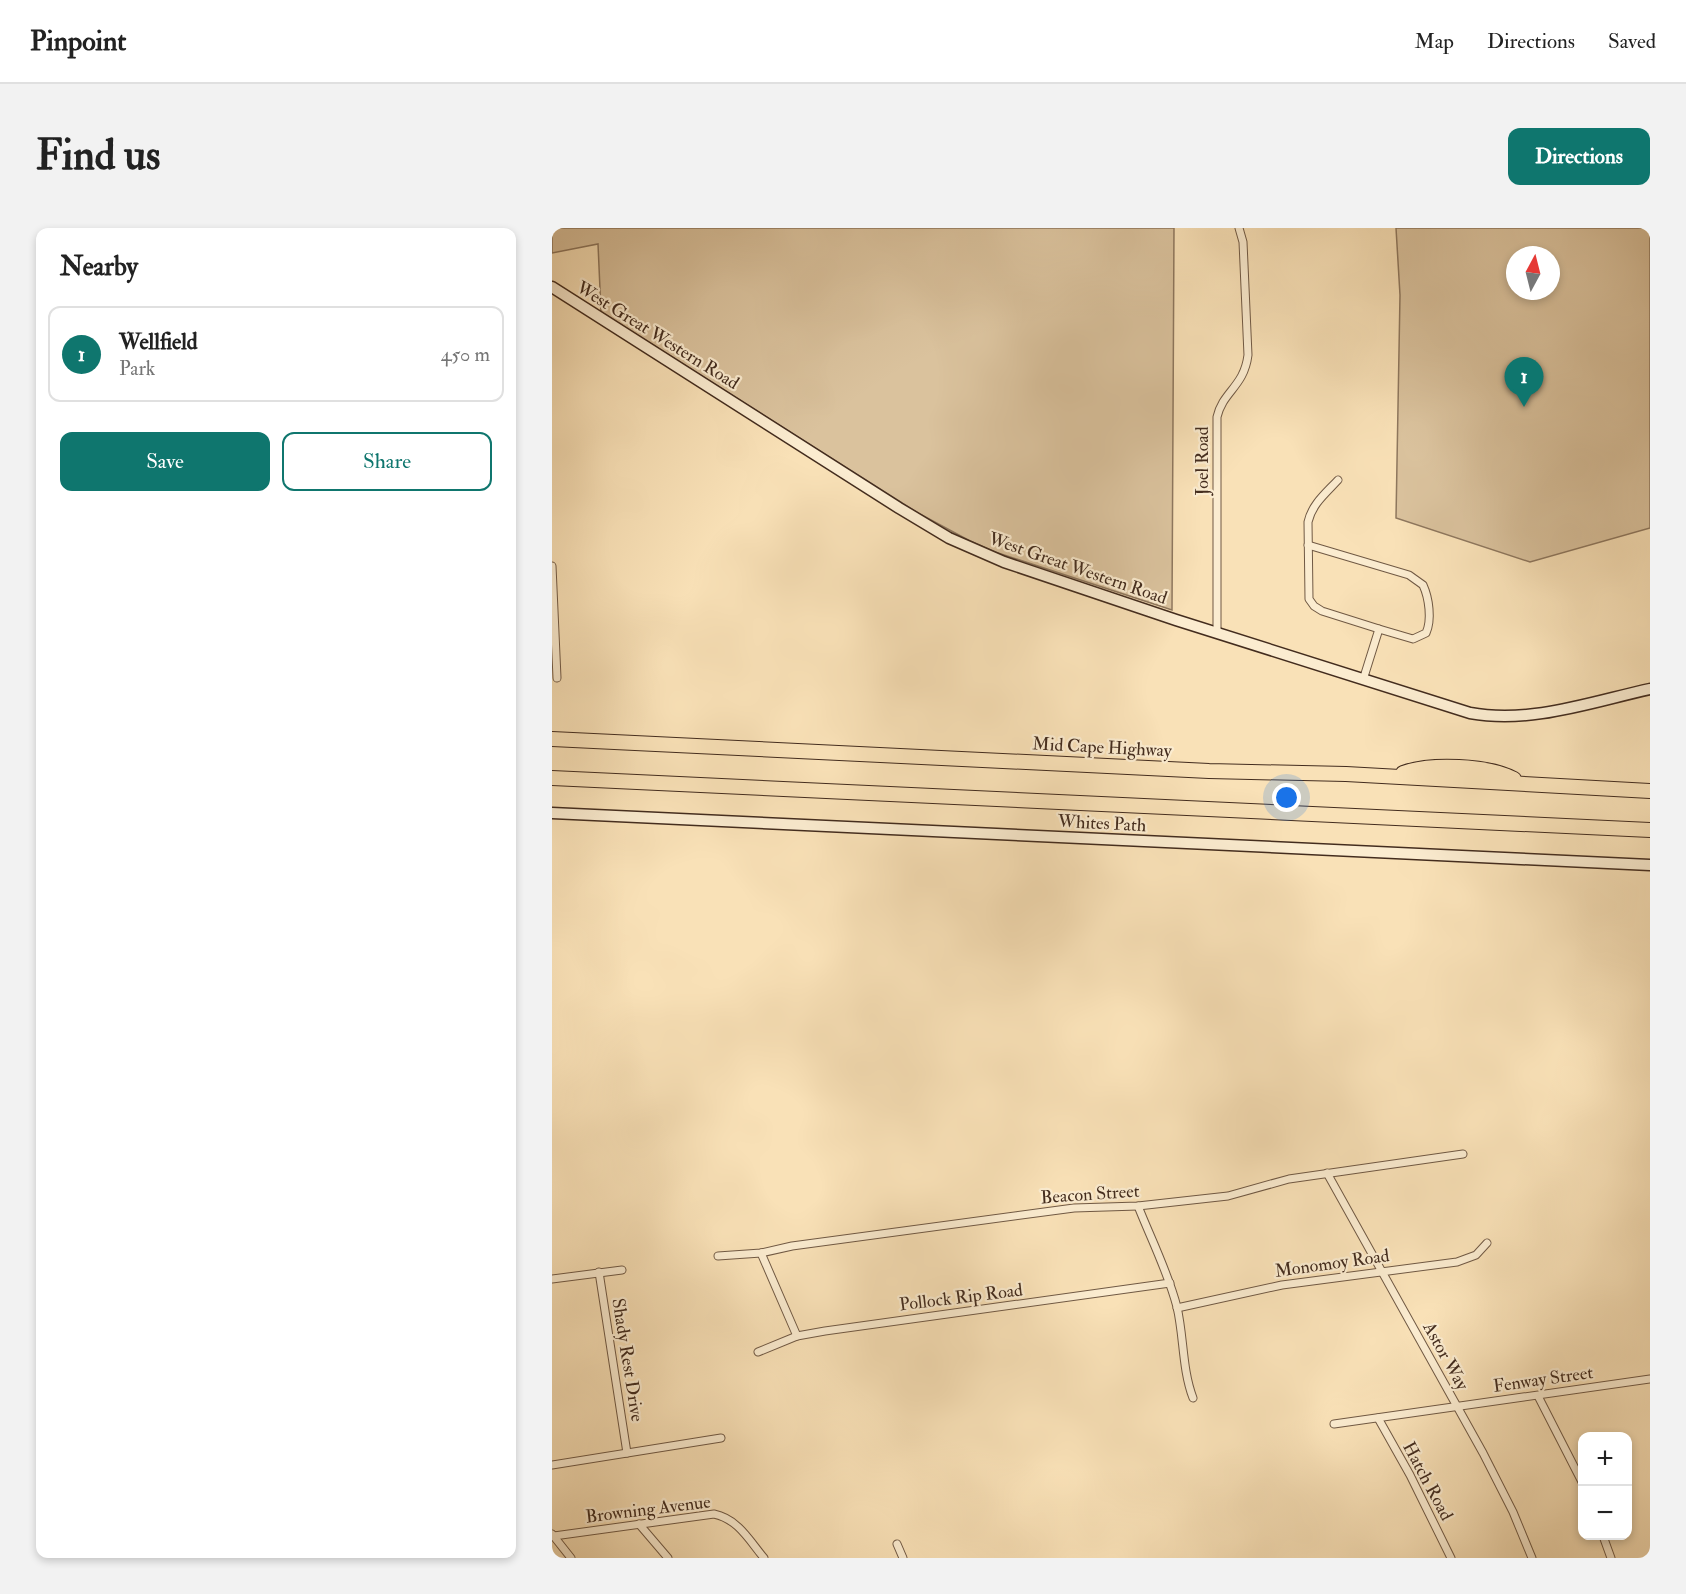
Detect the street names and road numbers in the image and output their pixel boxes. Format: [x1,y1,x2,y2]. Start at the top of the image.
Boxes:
street label: West Great Western Road [571,275,743,395]
street label: Joel Road [1191,426,1214,497]
street label: West Great Western Road [985,527,1170,610]
street label: Mid Cape Highway [1032,732,1173,763]
street label: Whites Path [1056,810,1147,837]
street label: Beacon Street [1040,1180,1140,1209]
street label: Monomoy Road [1273,1244,1391,1283]
street label: Pollock Rip Road [898,1278,1024,1316]
street label: Shady Rest Drive [606,1297,649,1424]
street label: Astor Way [1417,1317,1474,1395]
street label: Fenway Street [1492,1361,1595,1398]
street label: Hatch Road [1397,1438,1458,1525]
street label: Browning Avenue [584,1490,713,1529]

